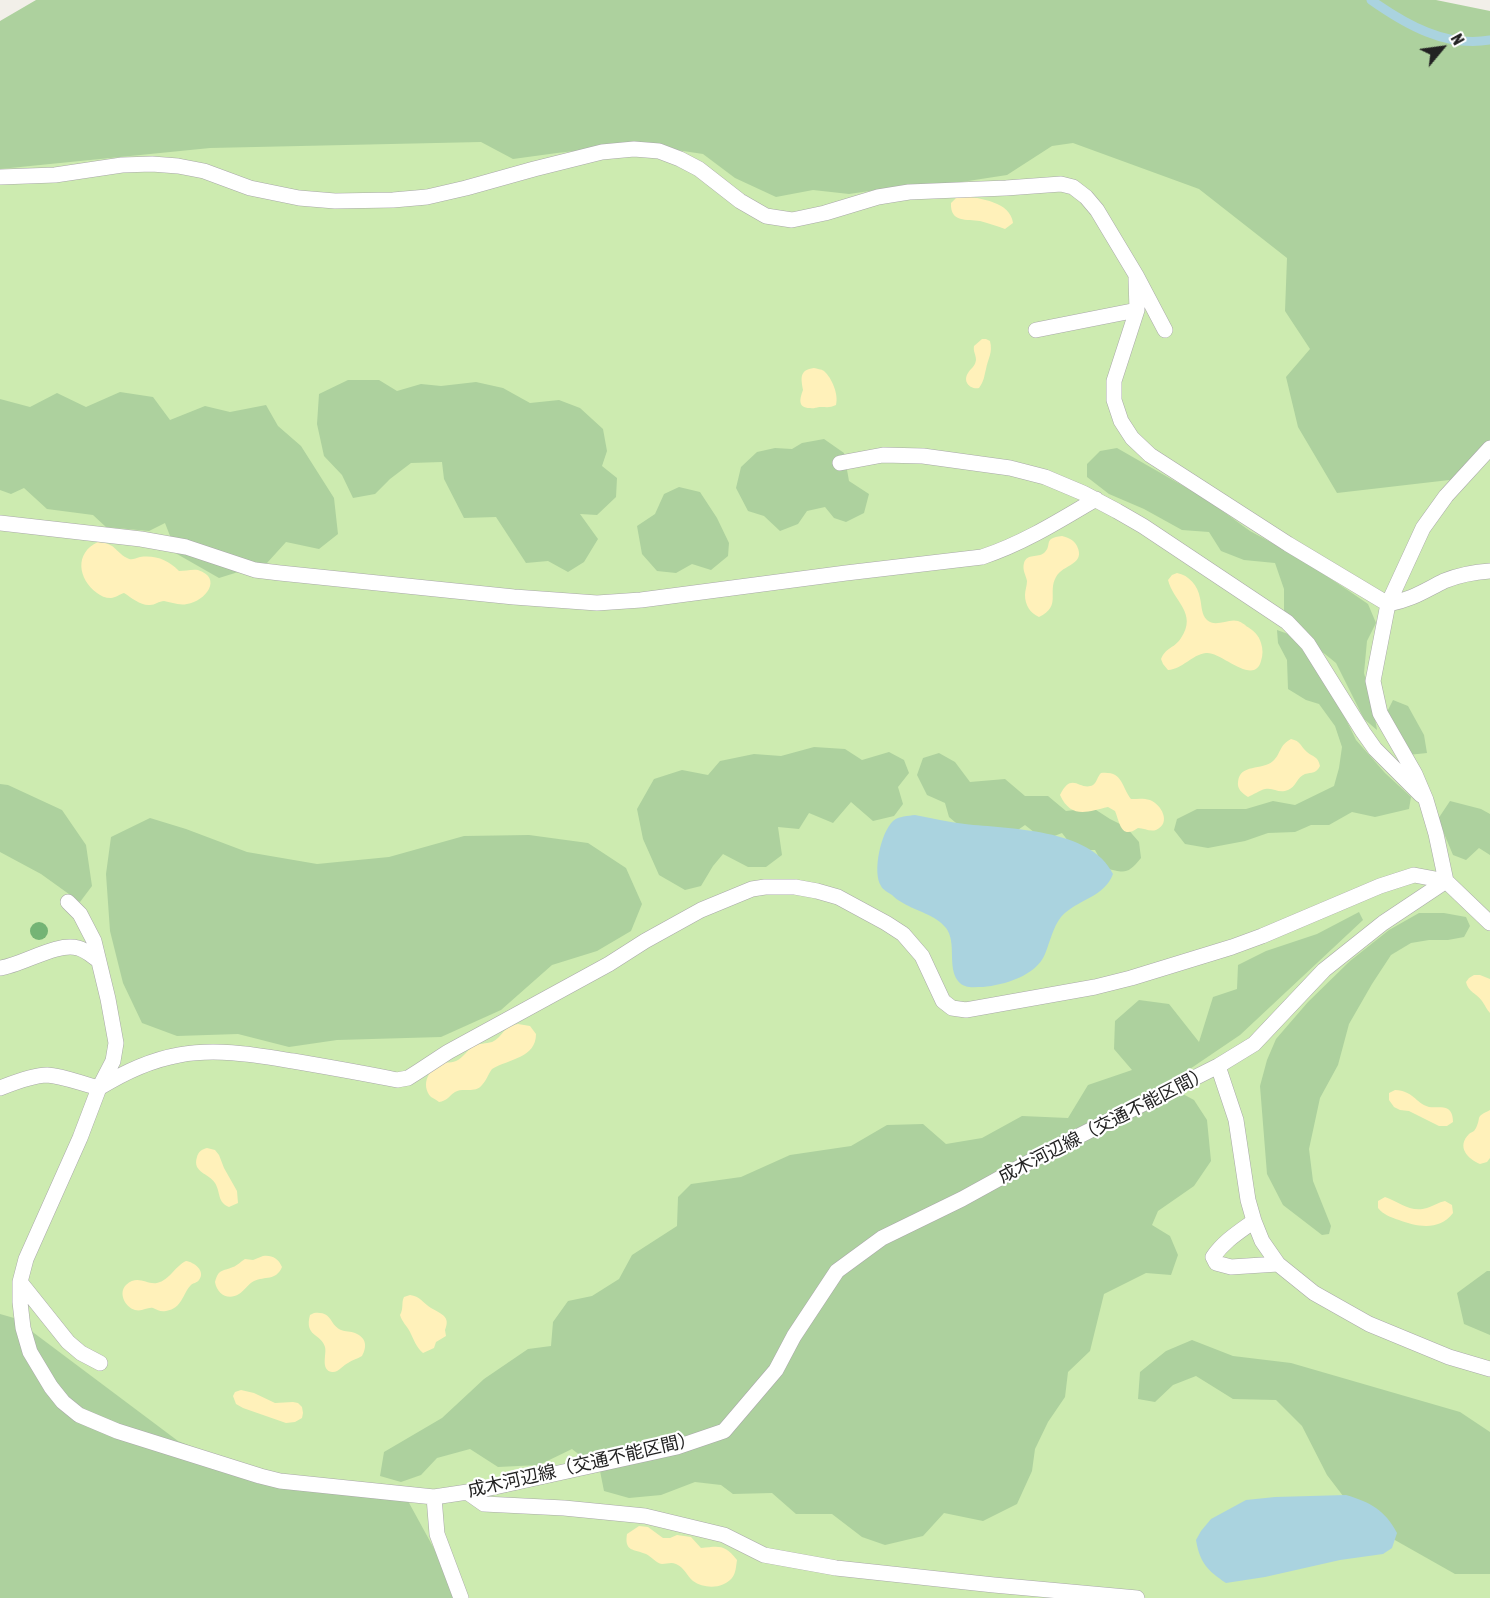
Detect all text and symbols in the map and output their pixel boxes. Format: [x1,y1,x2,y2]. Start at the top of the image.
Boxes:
north arrow [1412,18,1472,78]
text: N [1448,31,1468,48]
street label: 成木河辺線（交通不能区間） [995,1062,1213,1188]
street label: 成木河辺線（交通不能区間） [466,1428,698,1502]

